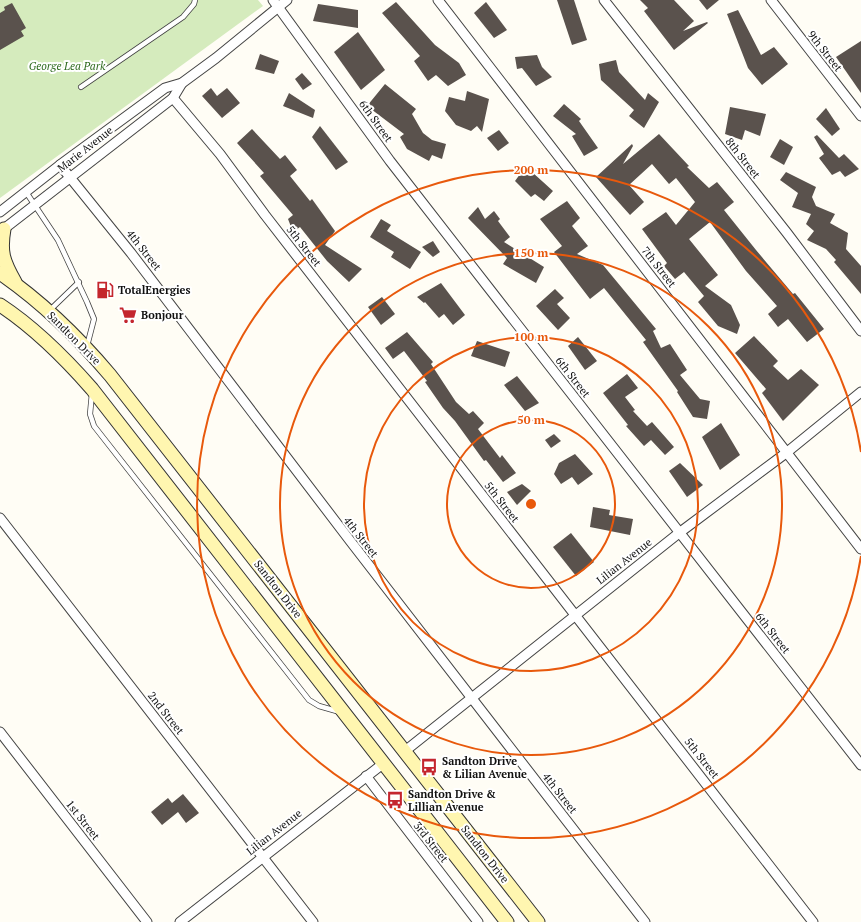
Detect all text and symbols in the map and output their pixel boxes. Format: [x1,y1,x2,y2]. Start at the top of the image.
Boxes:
street label: 9th Street [805,28,845,74]
park label: George Lea Park [29,59,106,73]
street label: 6th Street [356,97,396,145]
street label: Marie Avenue [54,123,116,175]
street label: 8th Street [723,135,763,181]
text: 200 m [514,162,548,177]
street label: 5th Street [284,223,324,269]
street label: 4th Street [124,227,164,273]
street label: 7th Street [639,244,679,290]
text: 150 m [514,245,548,260]
fuel station icon: TotalEnergies [95,280,115,300]
place label: TotalEnergies [118,283,191,297]
supermarket icon: Bonjour [118,305,138,325]
street label: Sandton Drive [44,308,104,368]
place label: Bonjour [141,308,184,322]
text: 100 m [514,329,548,344]
street label: 6th Street [553,354,593,400]
text: 50 m [517,412,545,427]
street label: 5th Street [482,479,522,525]
centre of rings [524,497,538,511]
street label: 4th Street [341,514,381,560]
street label: Lilian Avenue [593,535,655,587]
street label: Sandton Drive [251,557,305,621]
street label: 6th Street [753,610,793,656]
street label: 2nd Street [145,689,187,737]
street label: 5th Street [682,735,722,781]
place label: Sandton Drive & Lilian Avenue [442,754,527,781]
bus stop icon: Sandton Drive & Lilian Avenue [419,757,439,777]
street label: 4th Street [540,770,580,816]
place label: Sandton Drive & Lillian Avenue [408,787,496,814]
bus stop icon: Sandton Drive & Lillian Avenue [385,790,405,810]
street label: 1st Street [63,797,103,843]
street label: Lilian Avenue [243,806,305,858]
street label: 3rd Street [411,819,451,865]
street label: Sandton Drive [458,822,512,886]

